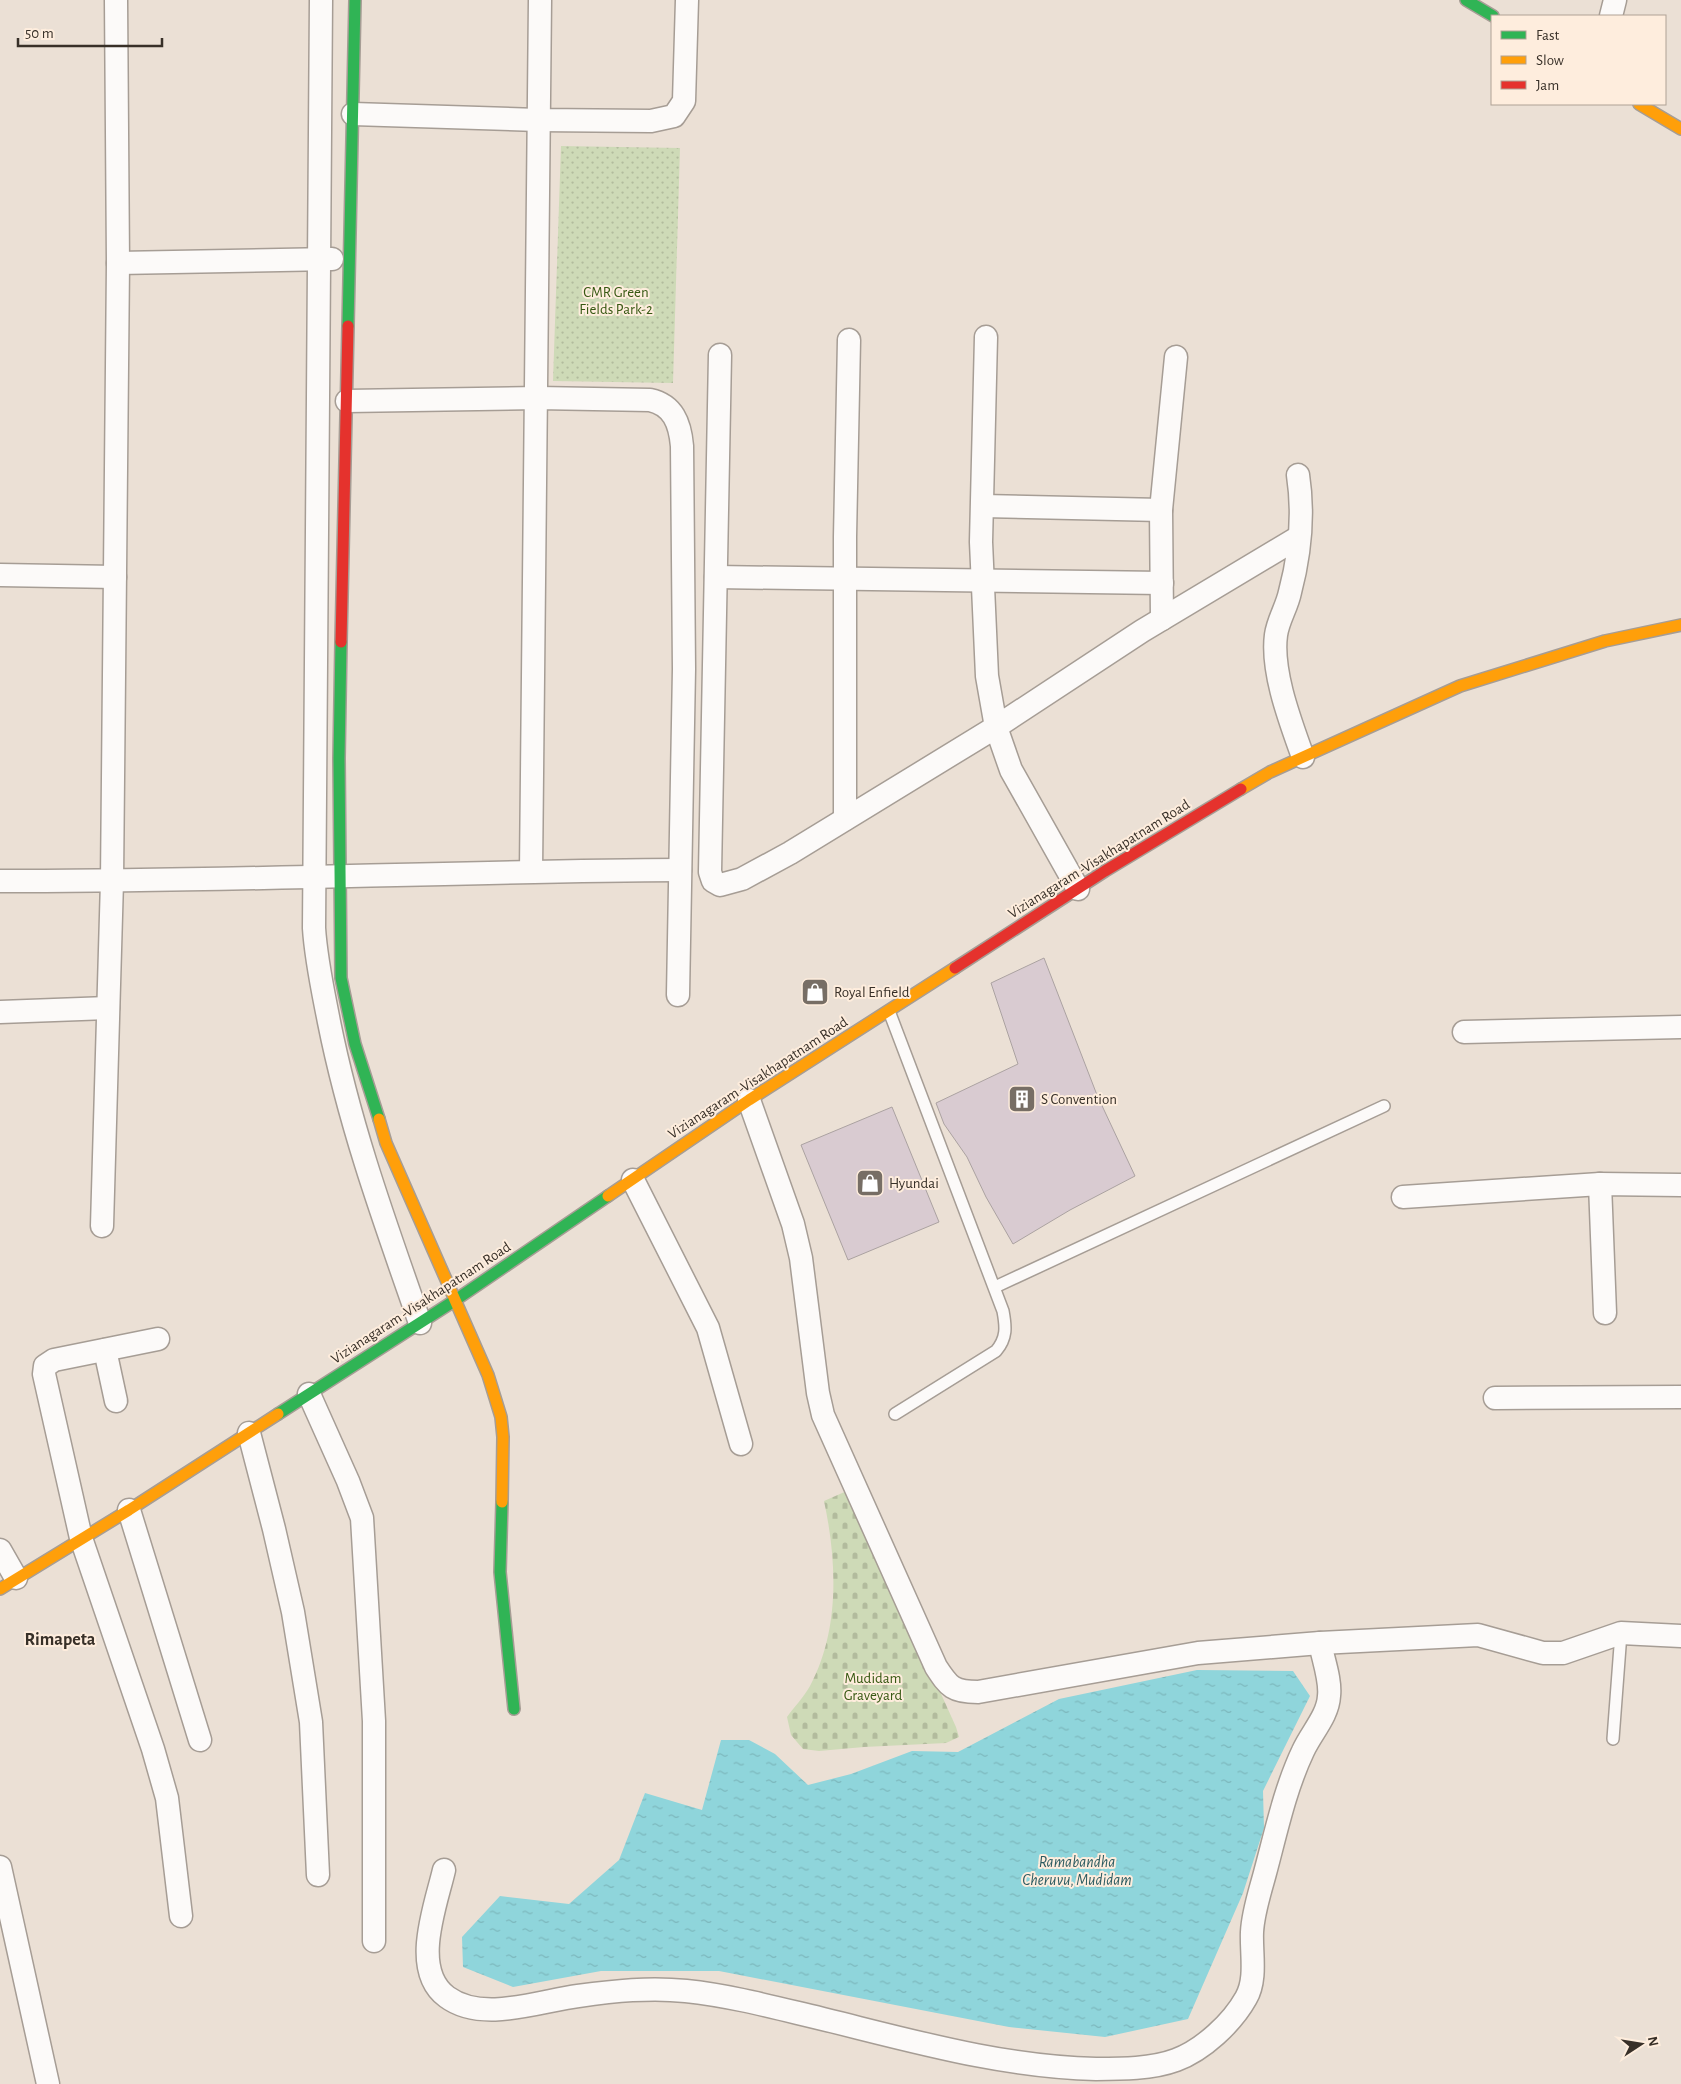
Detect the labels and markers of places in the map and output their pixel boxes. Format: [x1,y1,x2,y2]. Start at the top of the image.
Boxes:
shop icon: Royal Enfield [800,977,830,1007]
place label: Royal Enfield [834,985,910,1000]
building icon: S Convention [1007,1084,1037,1114]
place label: S Convention [1041,1092,1117,1107]
shop icon: Hyundai [855,1168,885,1198]
place label: Hyundai [889,1176,939,1191]

